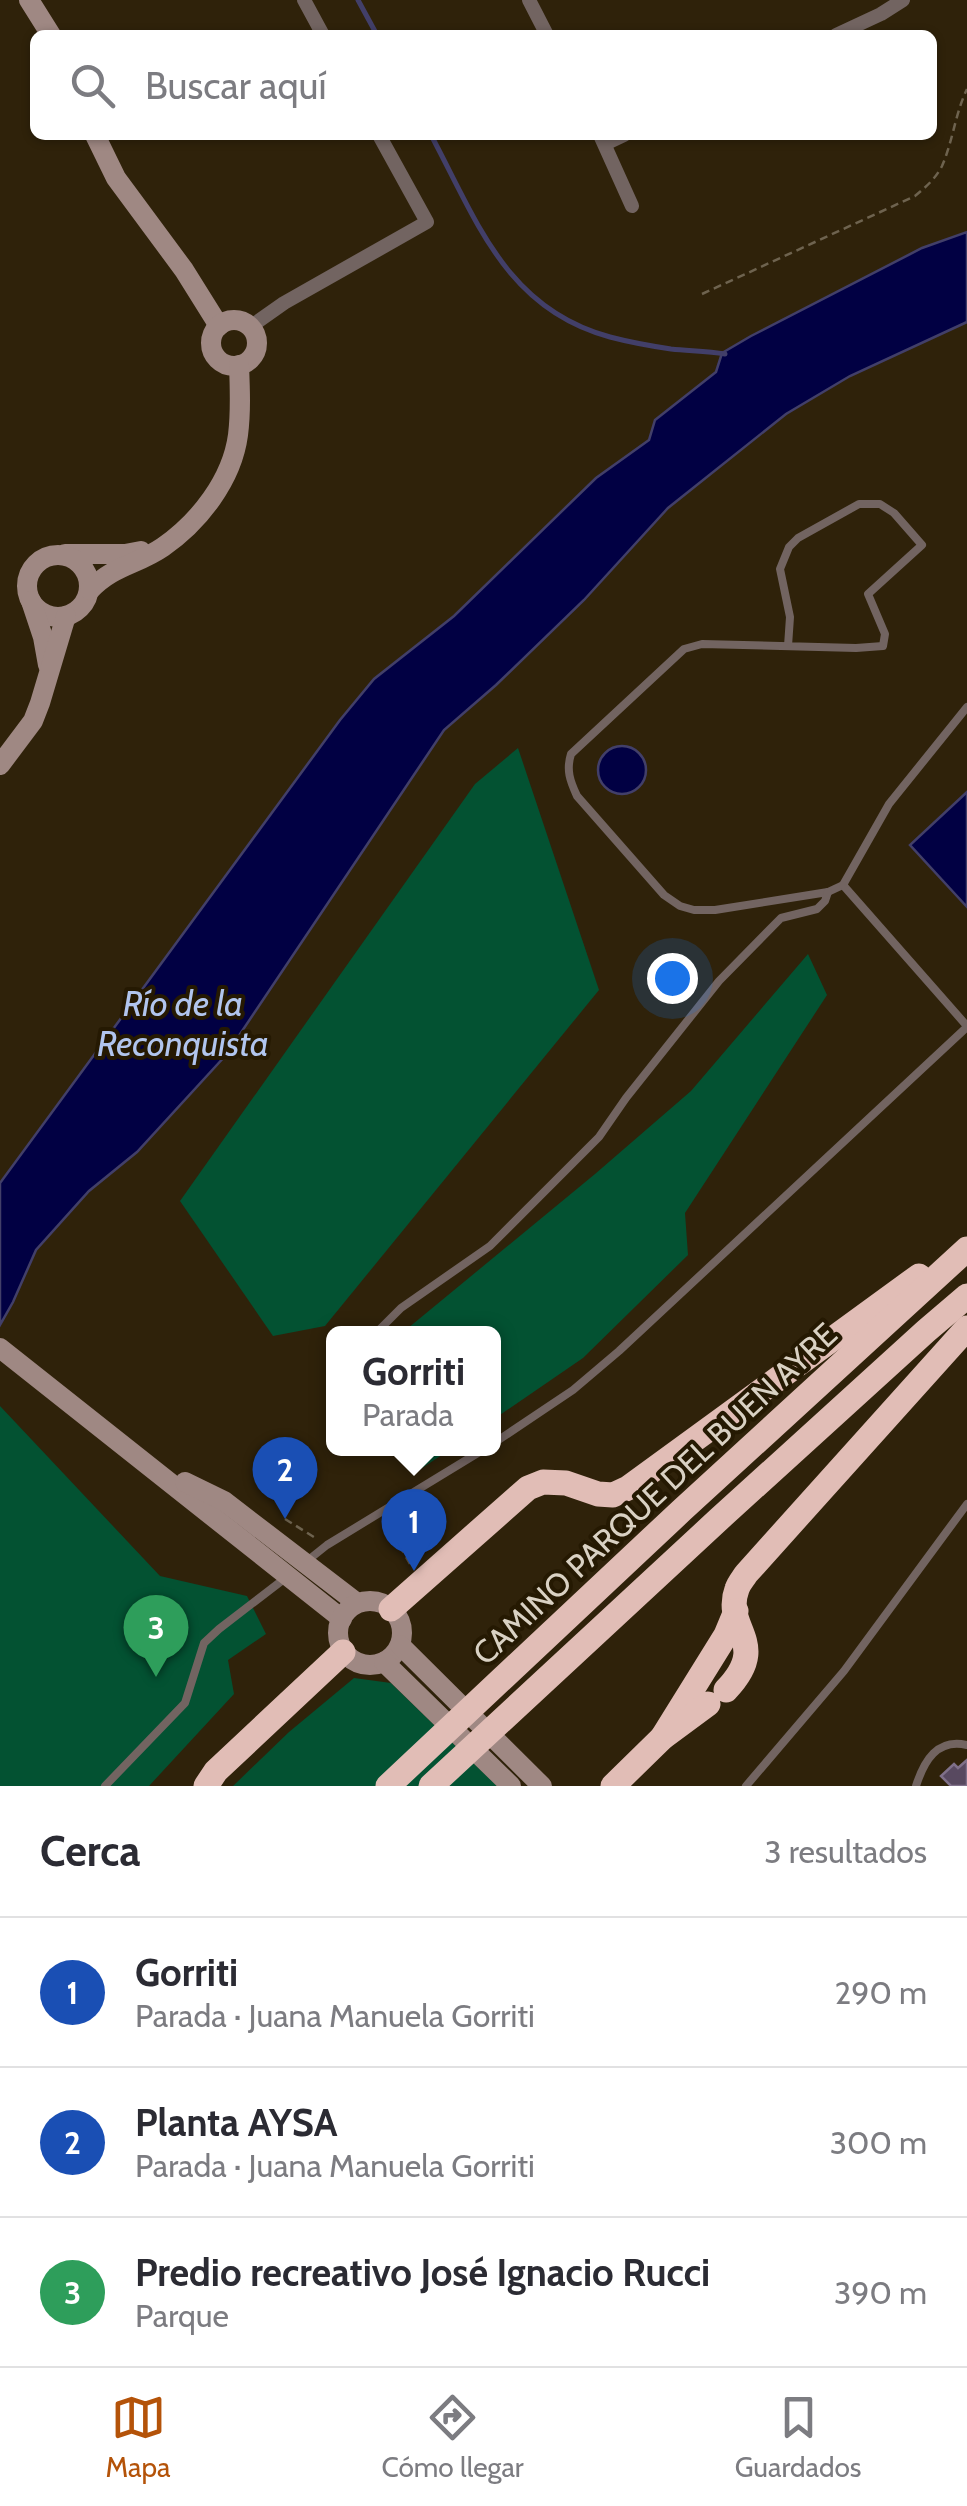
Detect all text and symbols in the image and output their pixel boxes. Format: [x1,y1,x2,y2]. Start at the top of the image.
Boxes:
search box [30,30,937,140]
icon: search [65,58,120,113]
text: Buscar aquí [145,62,327,109]
your location [647,953,698,1004]
water label: Río de la Reconquista [97,982,269,1065]
street label: CAMINO PARQUE DEL BUEN AYRE [465,1315,845,1673]
popup [326,1326,501,1456]
text: Gorriti [362,1348,465,1395]
text: Parada [362,1395,454,1434]
pin: 2 [252,1436,318,1519]
pin: 1 [382,1488,446,1571]
pin: 3 [124,1594,188,1677]
text: Cerca [40,1825,140,1877]
text: 3 resultados [764,1832,927,1871]
text: Gorriti [135,1949,238,1996]
text: 1 [67,1973,78,2012]
text: 290 m [834,1973,927,2012]
text: Parada · Juana Manuela Gorriti [135,1996,535,2035]
text: Planta AYSA [135,2099,338,2146]
text: 2 [64,2123,81,2162]
text: 300 m [830,2123,927,2162]
text: Parada · Juana Manuela Gorriti [135,2146,535,2185]
text: Predio recreativo José Ignacio Rucci [135,2249,710,2296]
text: 3 [64,2273,81,2312]
text: 390 m [834,2273,927,2312]
text: Parque [135,2296,229,2335]
tab: Mapa [106,2390,171,2484]
tab: Cómo llegar [382,2390,524,2484]
tab: Guardados [735,2390,861,2484]

